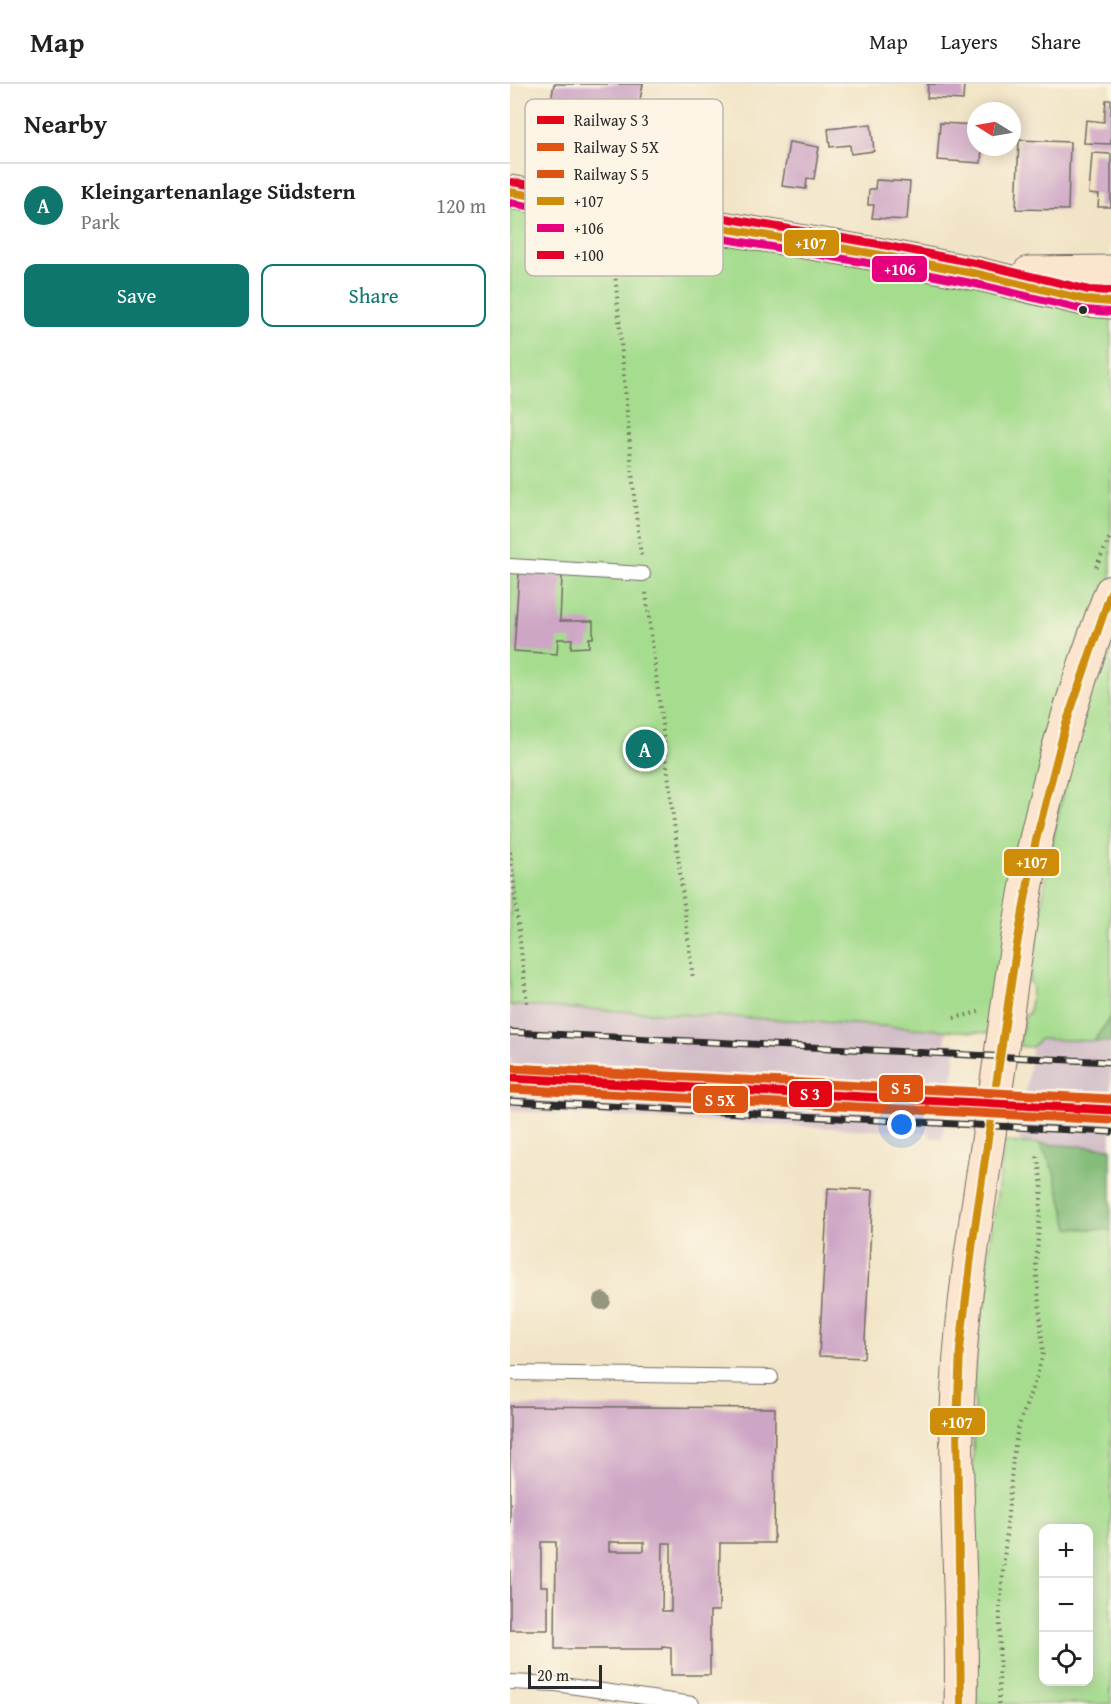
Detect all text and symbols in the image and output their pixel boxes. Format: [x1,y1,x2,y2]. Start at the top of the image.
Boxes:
text: Map [30,21,84,62]
text: Map [869,26,908,57]
text: Layers [941,26,998,57]
text: Share [1031,26,1081,57]
legend [525,99,723,276]
north arrow [967,102,1021,156]
text: Nearby [24,104,107,143]
text: Railway S 3 [574,108,649,132]
text: Railway S 5X [574,135,659,159]
text: Railway S 5 [574,162,649,186]
text: Kleingartenanlage Südstern [81,175,356,207]
text: +107 [574,189,604,213]
text: A [37,191,50,220]
text: 120 m [436,191,486,220]
text: Park [81,207,120,236]
text: +106 [574,216,604,240]
line badge: +107 [783,229,840,257]
text: +107 [795,231,827,255]
text: +100 [574,243,604,267]
line badge: +106 [871,255,928,283]
text: +106 [884,257,916,281]
button: Save [24,264,249,327]
button: Share [261,264,486,327]
unlabelled marker [1077,304,1089,316]
pin: A [626,726,664,772]
line badge: +107 [1003,848,1060,877]
text: +107 [1016,850,1048,874]
line badge: S 5 [878,1074,924,1103]
text: S 5 [891,1076,911,1100]
line badge: S 3 [788,1080,833,1108]
text: S 3 [800,1082,820,1106]
line badge: S 5X [692,1085,749,1114]
text: S 5X [705,1088,735,1112]
your location [887,1110,916,1139]
line badge: +107 [929,1407,986,1436]
text: +107 [941,1410,973,1434]
map controls [1039,1524,1093,1686]
button: + [1039,1524,1093,1578]
button: − [1039,1578,1093,1632]
button: locate [1039,1632,1093,1686]
scale bar [528,1662,602,1690]
text: 20 m [537,1663,569,1687]

